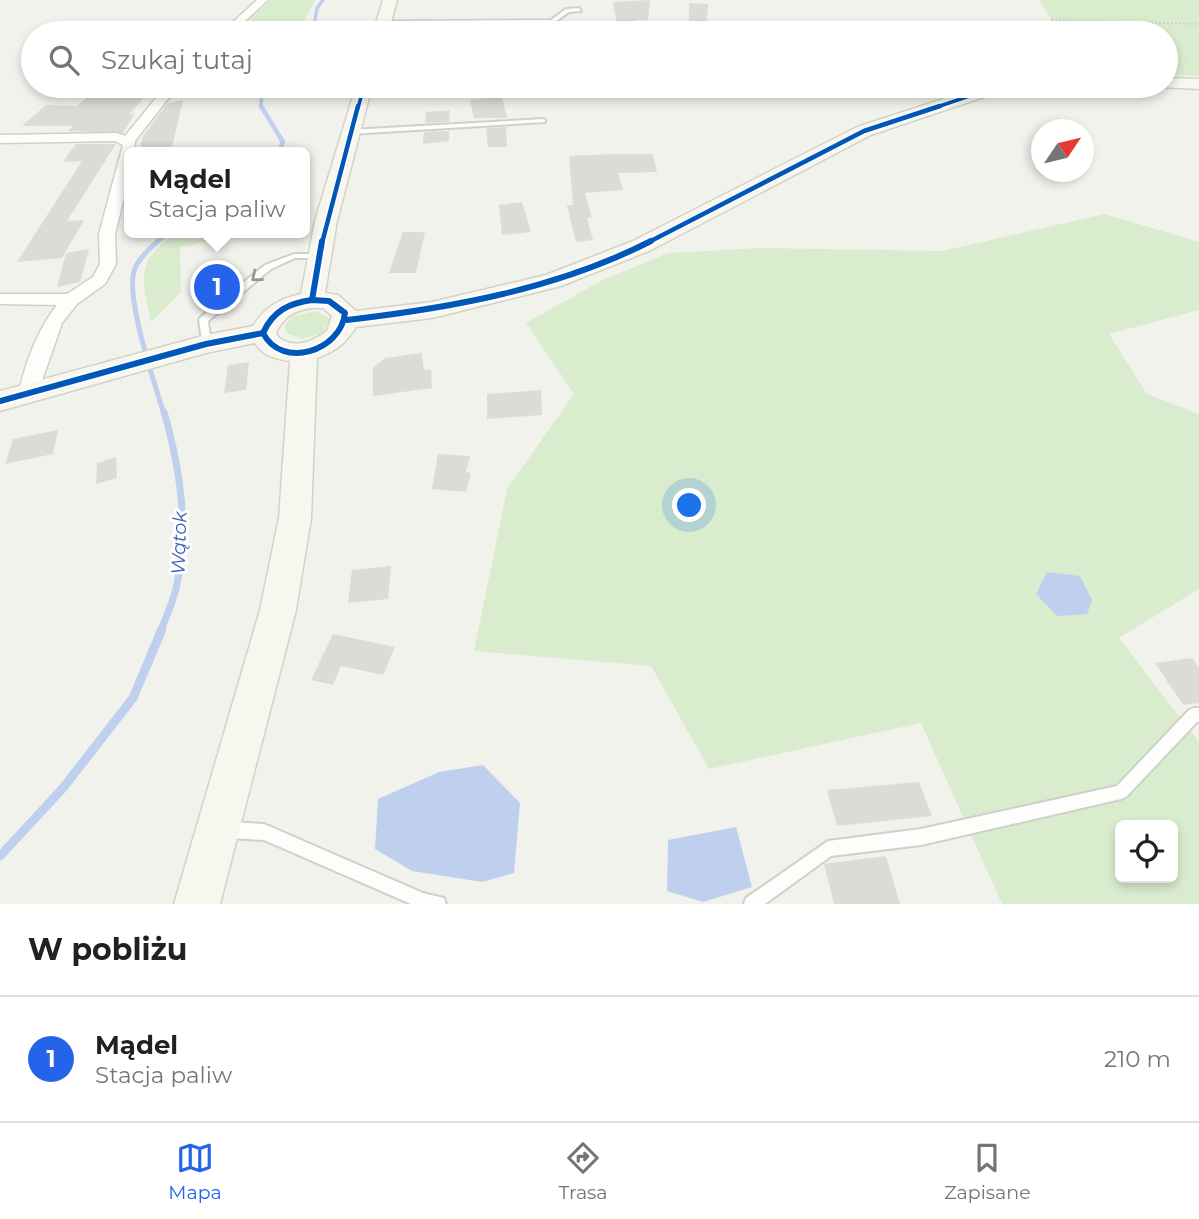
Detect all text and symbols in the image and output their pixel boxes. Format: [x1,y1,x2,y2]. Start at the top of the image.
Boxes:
search box [21,21,1178,98]
icon: search [45,41,83,79]
text: Szukaj tutaj [101,44,253,76]
north arrow [1031,119,1094,182]
popup [124,147,310,238]
text: Mądel [148,163,232,195]
text: Stacja paliw [148,195,286,223]
pin: 1 [194,261,240,313]
one-way arrow [251,269,264,281]
your location [672,488,706,522]
water label: Wątok [166,510,192,575]
map controls [1115,820,1178,883]
button: locate [1115,820,1178,883]
text: W pobliżu [28,931,187,968]
text: Mądel [95,1029,178,1061]
text: 1 [46,1045,56,1073]
text: 210 m [1104,1045,1171,1073]
text: Stacja paliw [95,1061,232,1089]
tab: Mapa [168,1139,222,1204]
tab: Trasa [558,1139,608,1204]
tab: Zapisane [944,1139,1031,1204]

